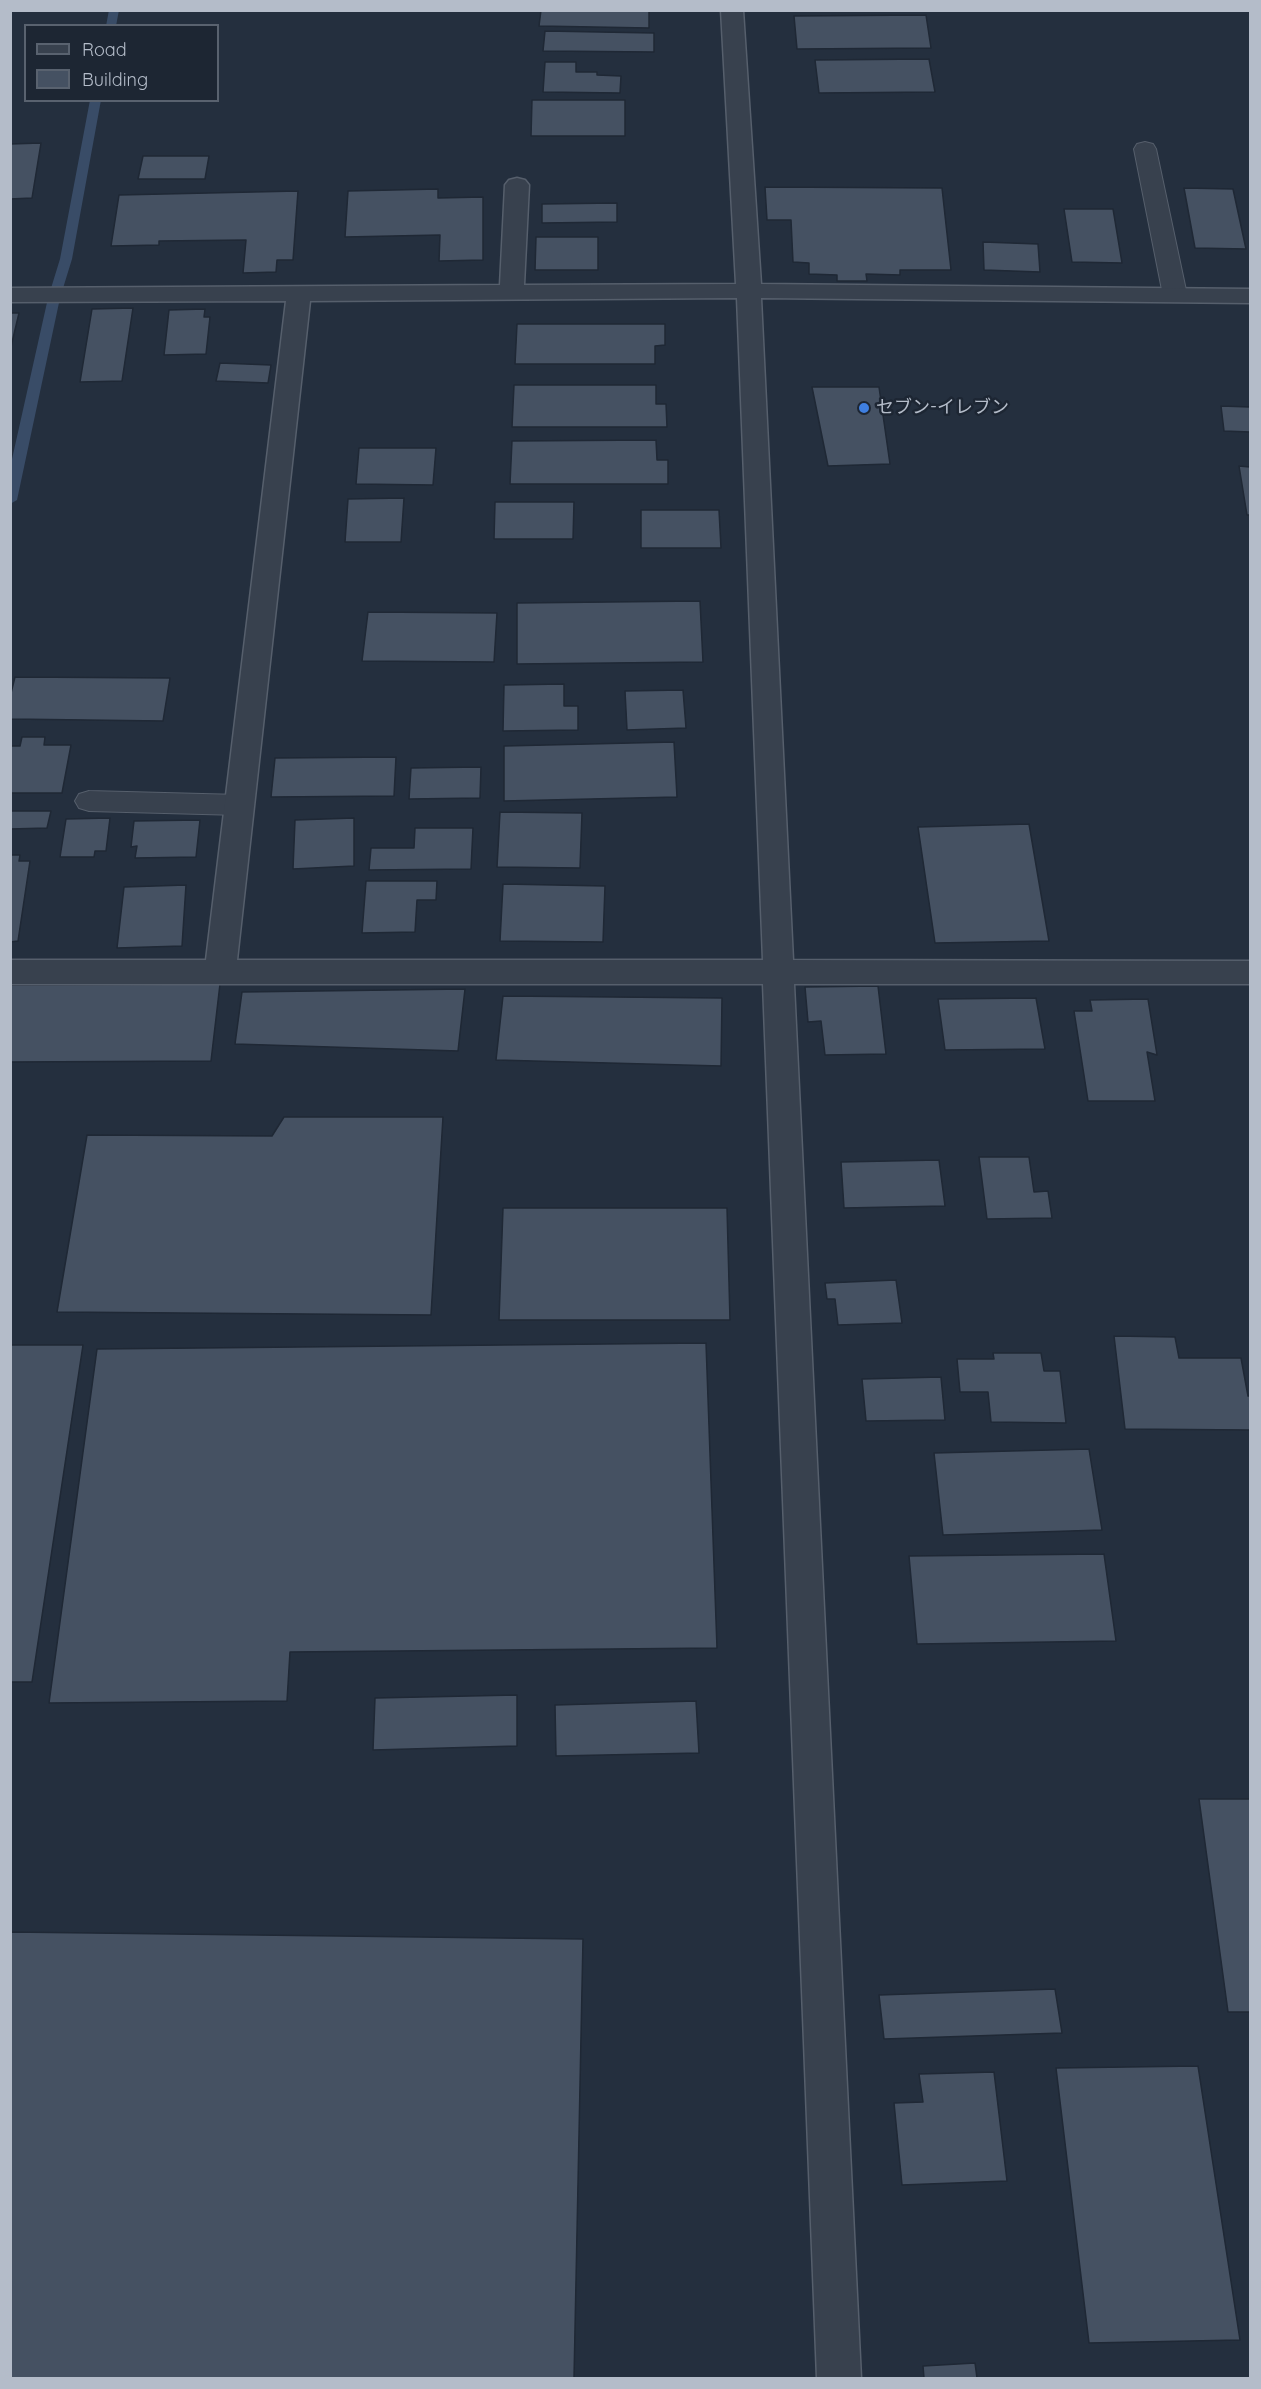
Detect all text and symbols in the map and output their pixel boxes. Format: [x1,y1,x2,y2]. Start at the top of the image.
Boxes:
legend [24,24,219,102]
text: Road [82,38,127,61]
text: Building [82,68,148,91]
place label: セブン-イレブン [876,397,1009,419]
marker: セブン-イレブン [857,401,871,415]

